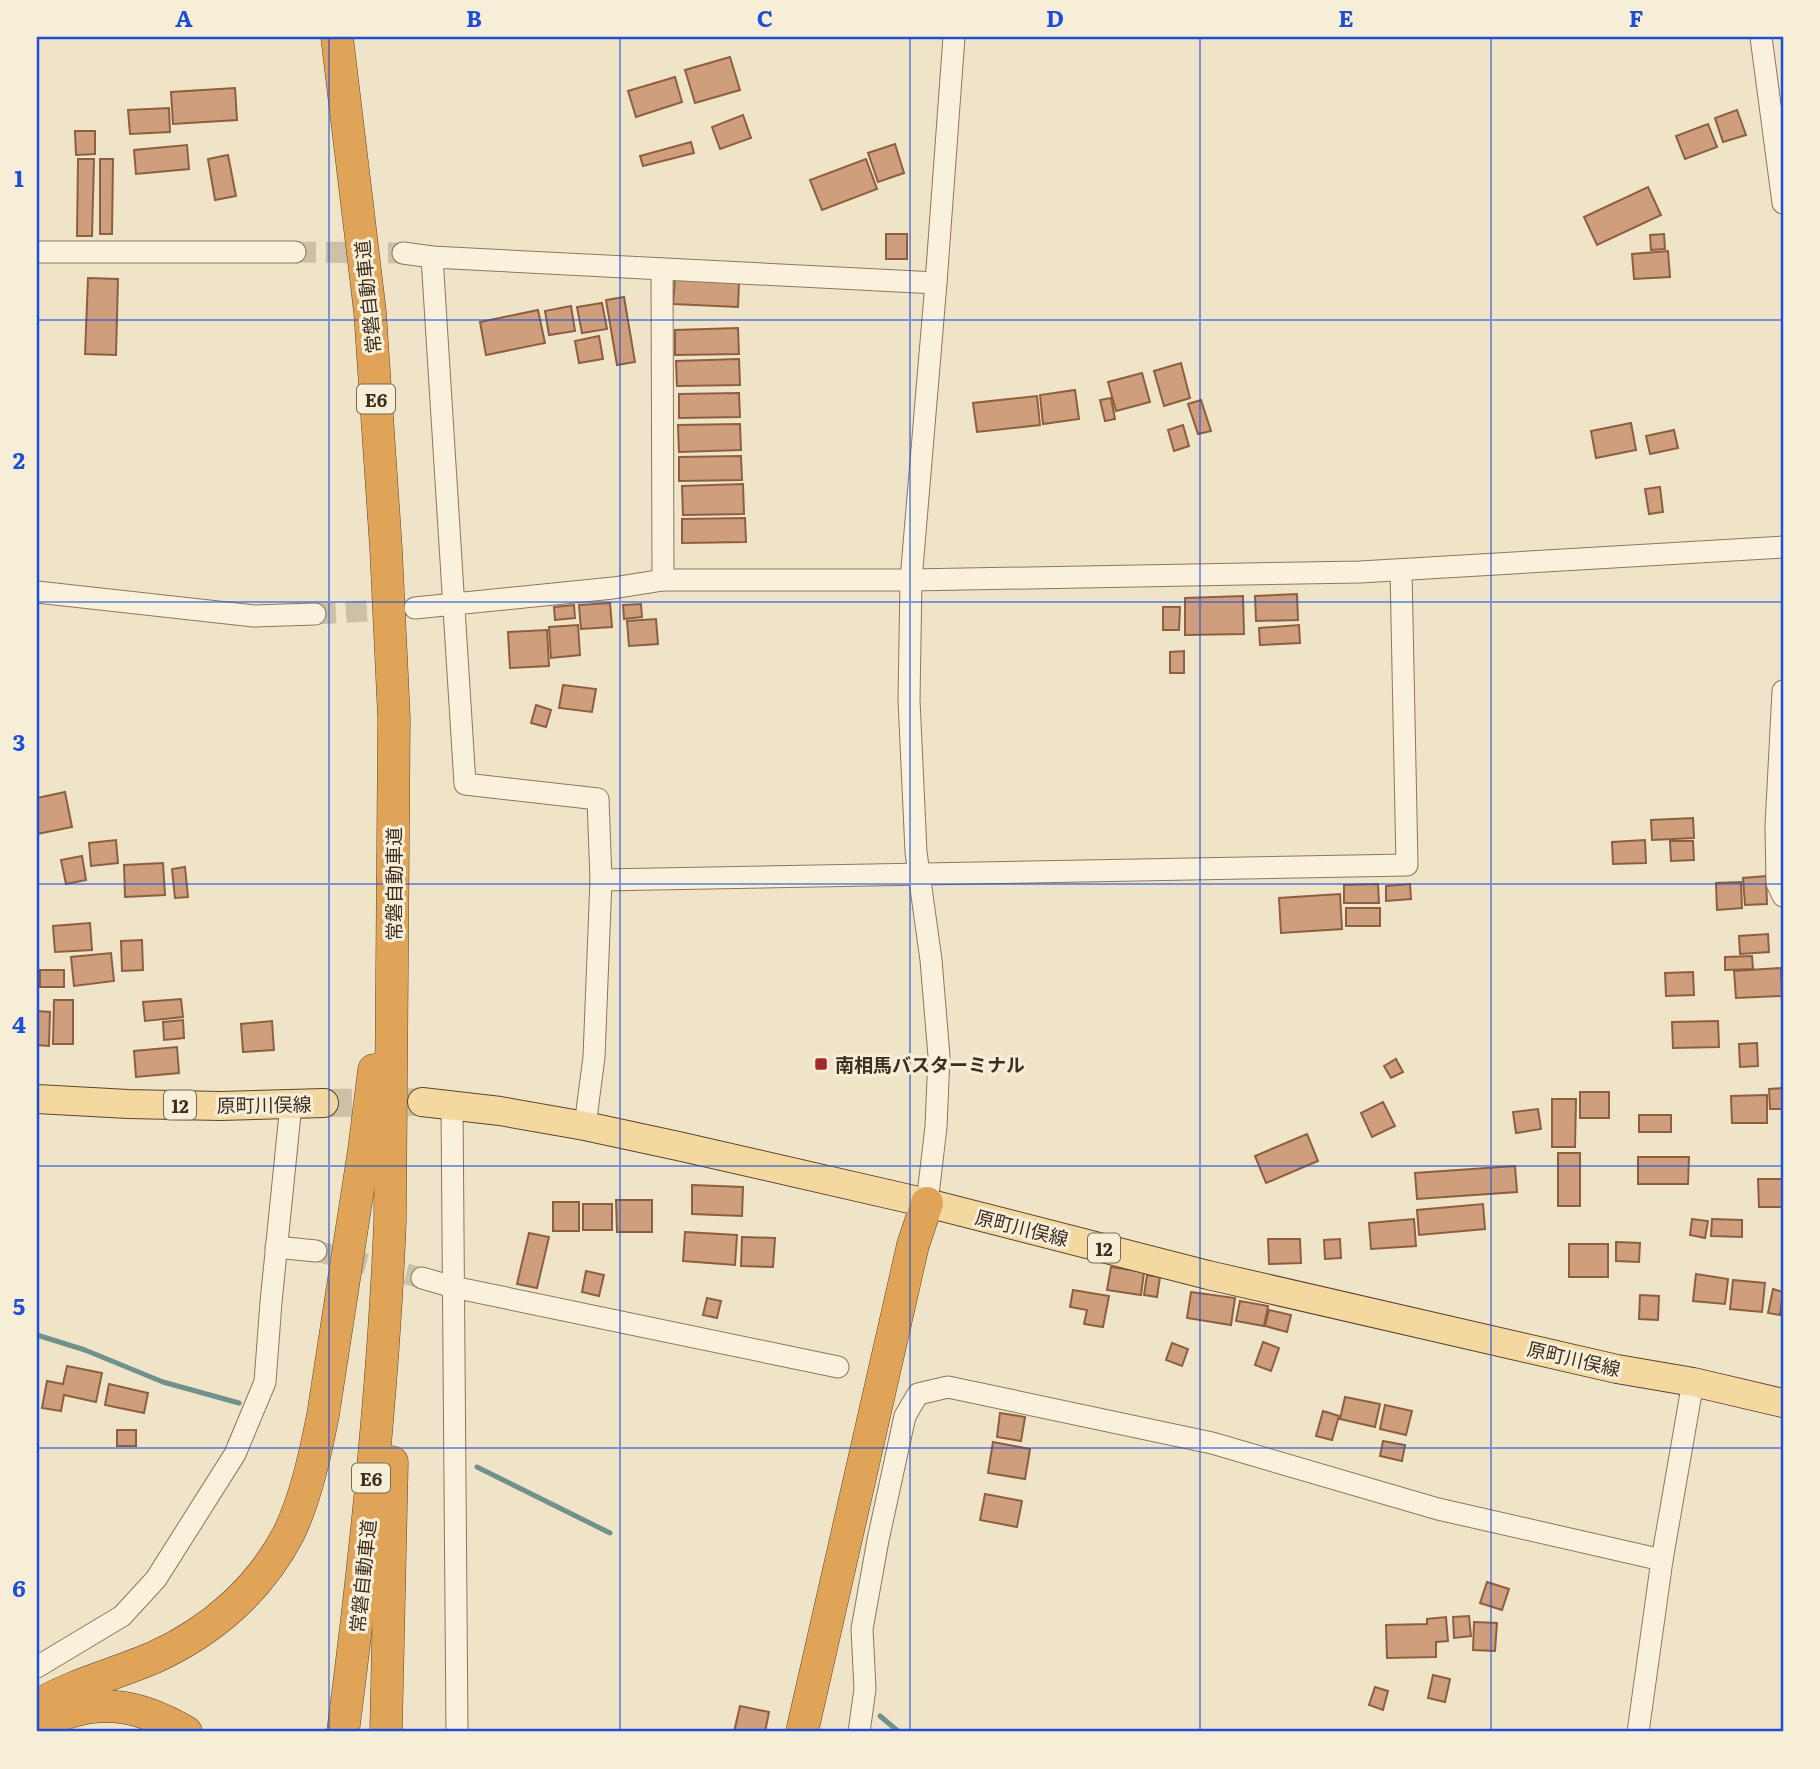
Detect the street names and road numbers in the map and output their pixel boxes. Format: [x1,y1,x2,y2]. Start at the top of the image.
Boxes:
street label: 常磐自動車道 [347,239,387,355]
road number: E6 [357,384,395,414]
street label: 常磐自動車道 [379,827,407,941]
street label: 原町川俣線 [216,1089,312,1119]
road number: 12 [164,1090,196,1120]
street label: 原町川俣線 [973,1202,1071,1252]
road number: 12 [1088,1233,1120,1262]
street label: 原町川俣線 [1525,1334,1623,1382]
road number: E6 [352,1464,390,1492]
street label: 常磐自動車道 [342,1518,382,1634]

